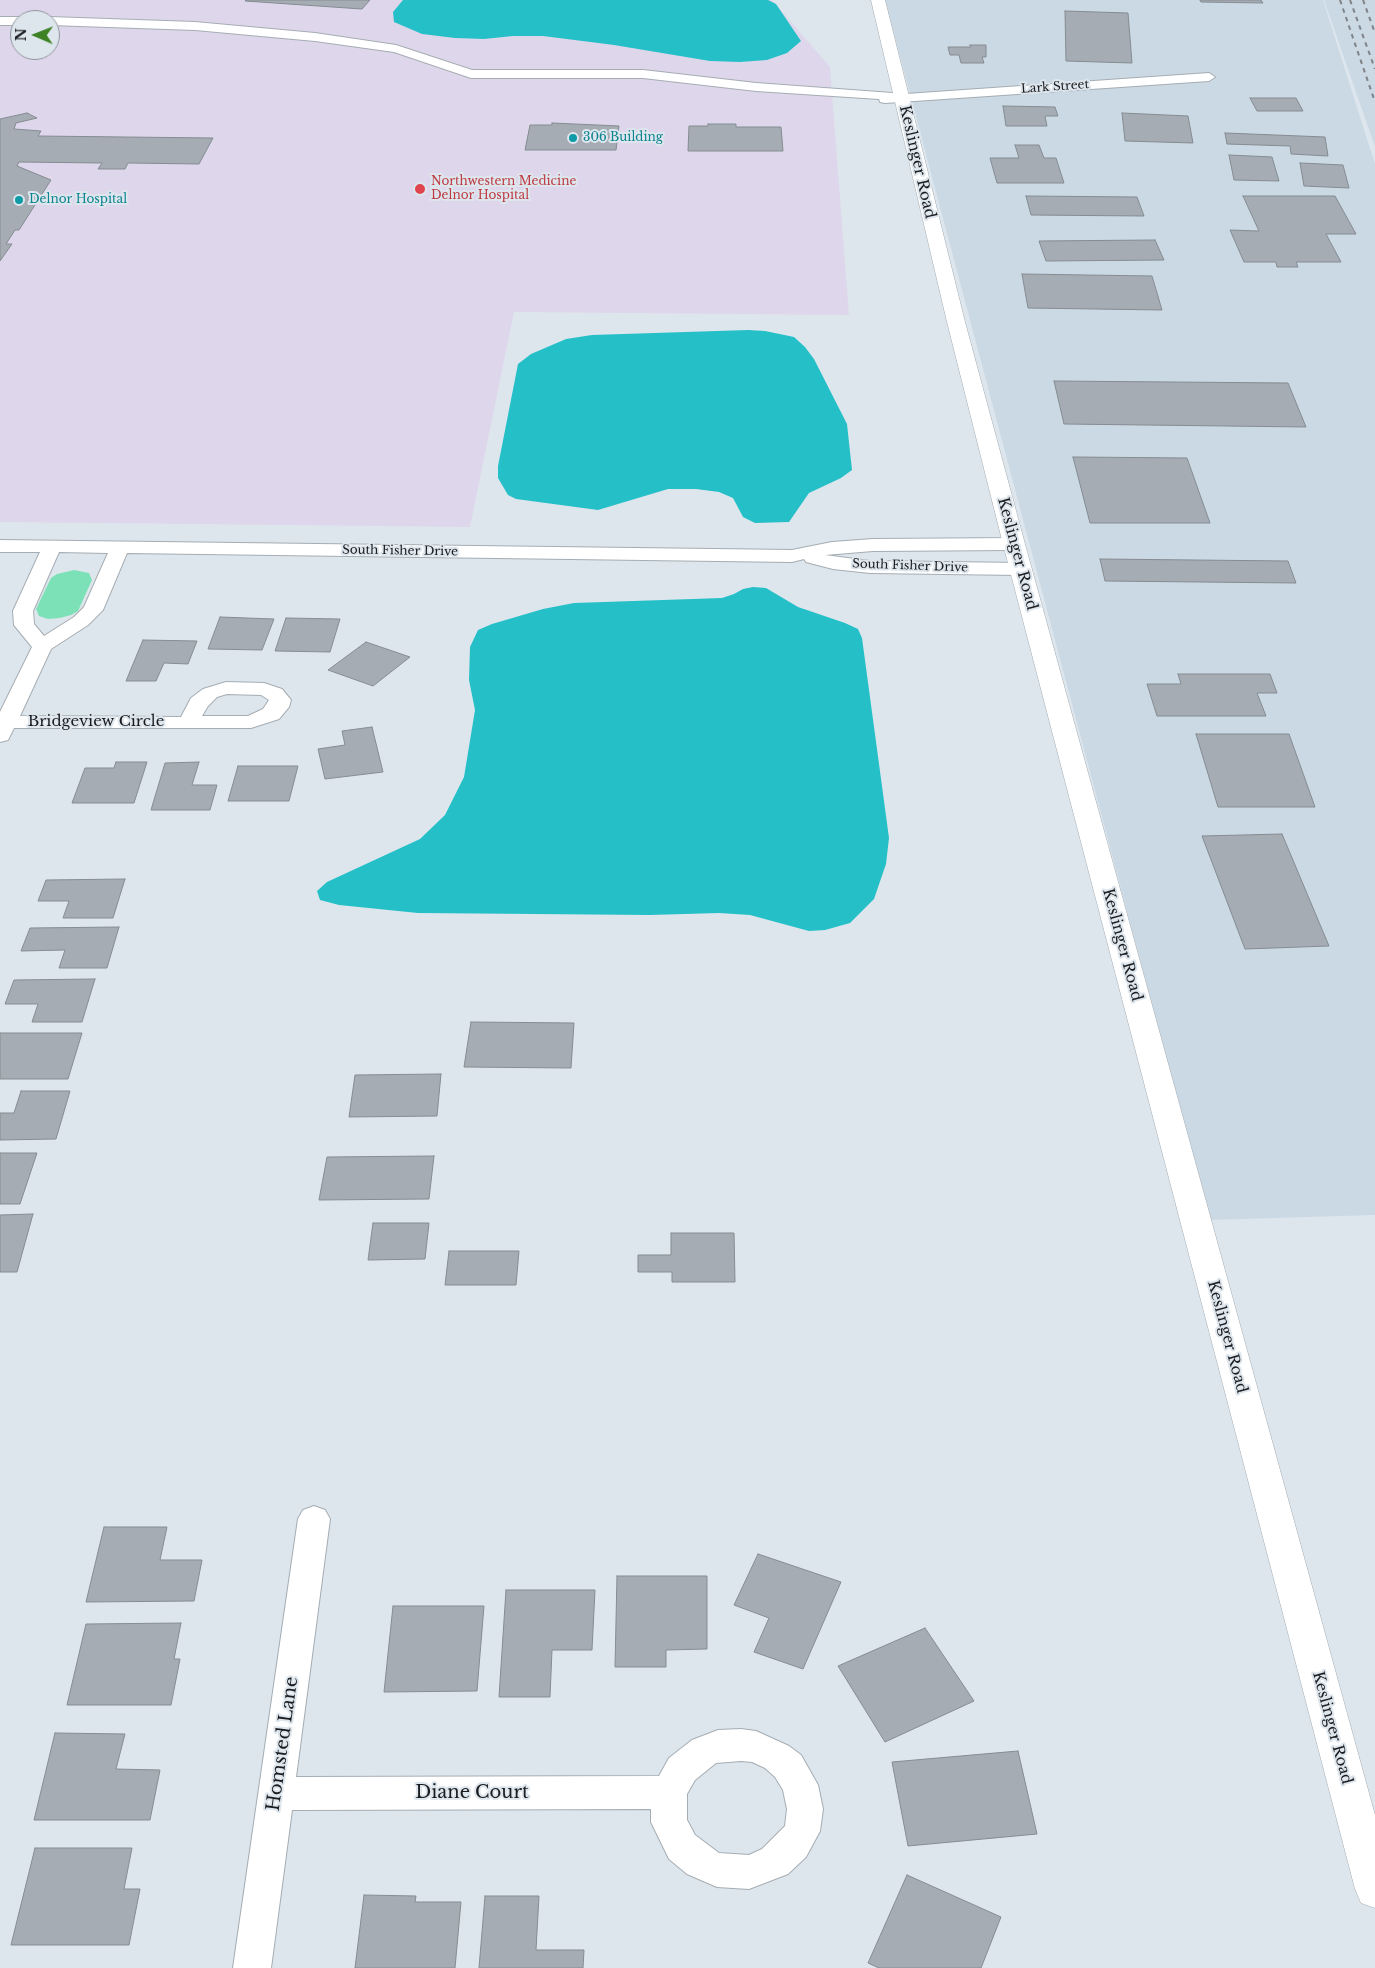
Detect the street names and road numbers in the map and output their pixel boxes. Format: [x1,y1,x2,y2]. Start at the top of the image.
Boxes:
street label: Lark Street [1021,77,1089,97]
street label: Keslinger Road [895,103,939,221]
street label: Keslinger Road [993,496,1041,612]
street label: South Fisher Drive [342,543,458,559]
street label: South Fisher Drive [852,557,968,575]
street label: Bridgeview Circle [28,713,164,731]
street label: Keslinger Road [1098,887,1146,1003]
street label: Keslinger Road [1203,1279,1251,1395]
street label: Keslinger Road [1308,1670,1356,1786]
street label: Homsted Lane [263,1675,303,1813]
street label: Diane Court [415,1782,529,1804]

